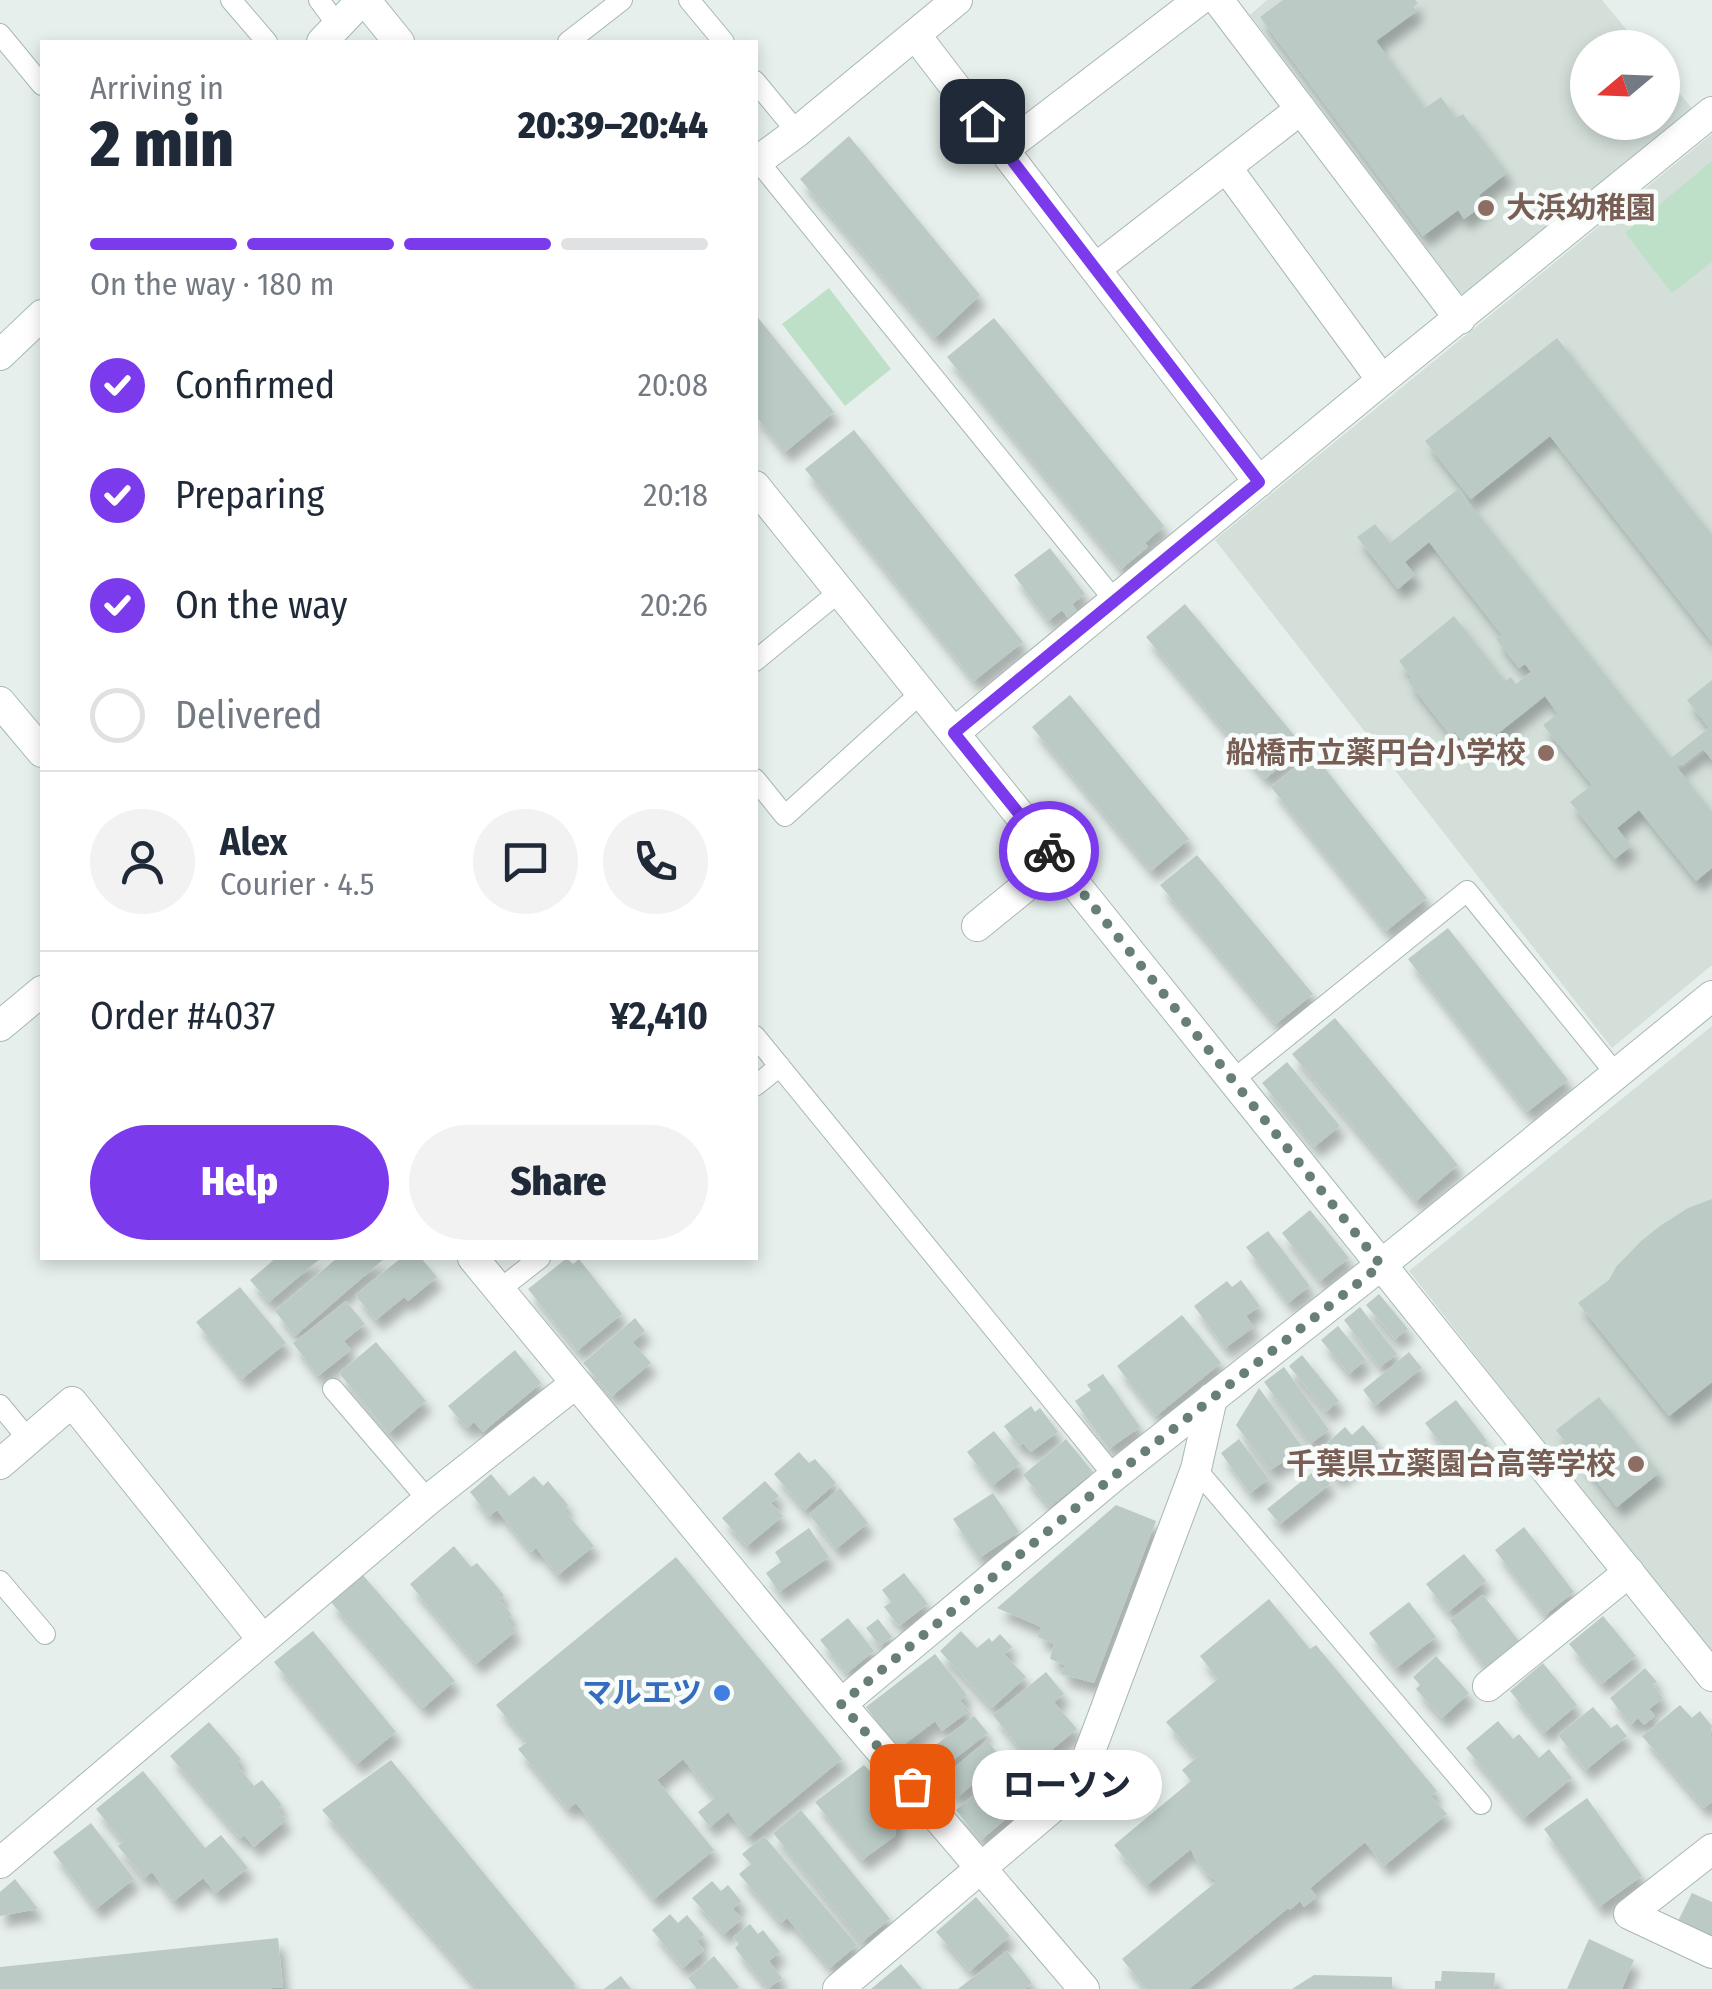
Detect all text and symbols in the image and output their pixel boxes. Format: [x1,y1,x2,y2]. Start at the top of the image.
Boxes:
north arrow [1570,30,1680,140]
map controls [1570,30,1680,140]
text: Arriving in [90,69,224,107]
pin [940,79,1025,164]
icon: home [955,94,1010,149]
text: 20:39–20:44 [518,102,708,148]
text: 2 min [90,105,234,183]
place label: 大浜幼稚園 [1506,190,1656,226]
marker: 大浜幼稚園 [1475,197,1497,219]
text: On the way · 180 m [90,265,334,303]
icon: check [90,358,145,413]
text: Confirmed [175,362,335,408]
text: 20:08 [638,366,708,404]
icon: check [90,468,145,523]
text: Preparing [175,472,324,518]
text: 20:18 [643,476,708,514]
icon: check [90,578,145,633]
text: On the way [175,582,347,628]
text: 20:26 [640,586,708,624]
text: Delivered [175,692,322,738]
place label: 船橋市立薬円台小学校 [1226,735,1526,771]
marker: 船橋市立薬円台小学校 [1535,742,1557,764]
courier [999,801,1099,901]
button: person [90,809,195,914]
button: chat [473,809,578,914]
button: phone [603,809,708,914]
text: Alex [220,819,287,865]
icon: bike [1022,824,1077,879]
text: Courier · 4.5 [220,865,375,903]
text: Order #4037 [90,993,275,1039]
text: ¥2,410 [610,993,708,1039]
button: Help [90,1125,389,1240]
button: Share [409,1125,708,1240]
place label: 千葉県立薬園台高等学校 [1286,1446,1616,1482]
marker: 千葉県立薬園台高等学校 [1625,1453,1647,1475]
place label: マルエツ [582,1675,702,1711]
marker: マルエツ [711,1682,733,1704]
pin [870,1744,955,1829]
callout: ローソン [972,1751,1162,1821]
icon: bag [885,1759,940,1814]
text: ローソン [1003,1766,1131,1804]

